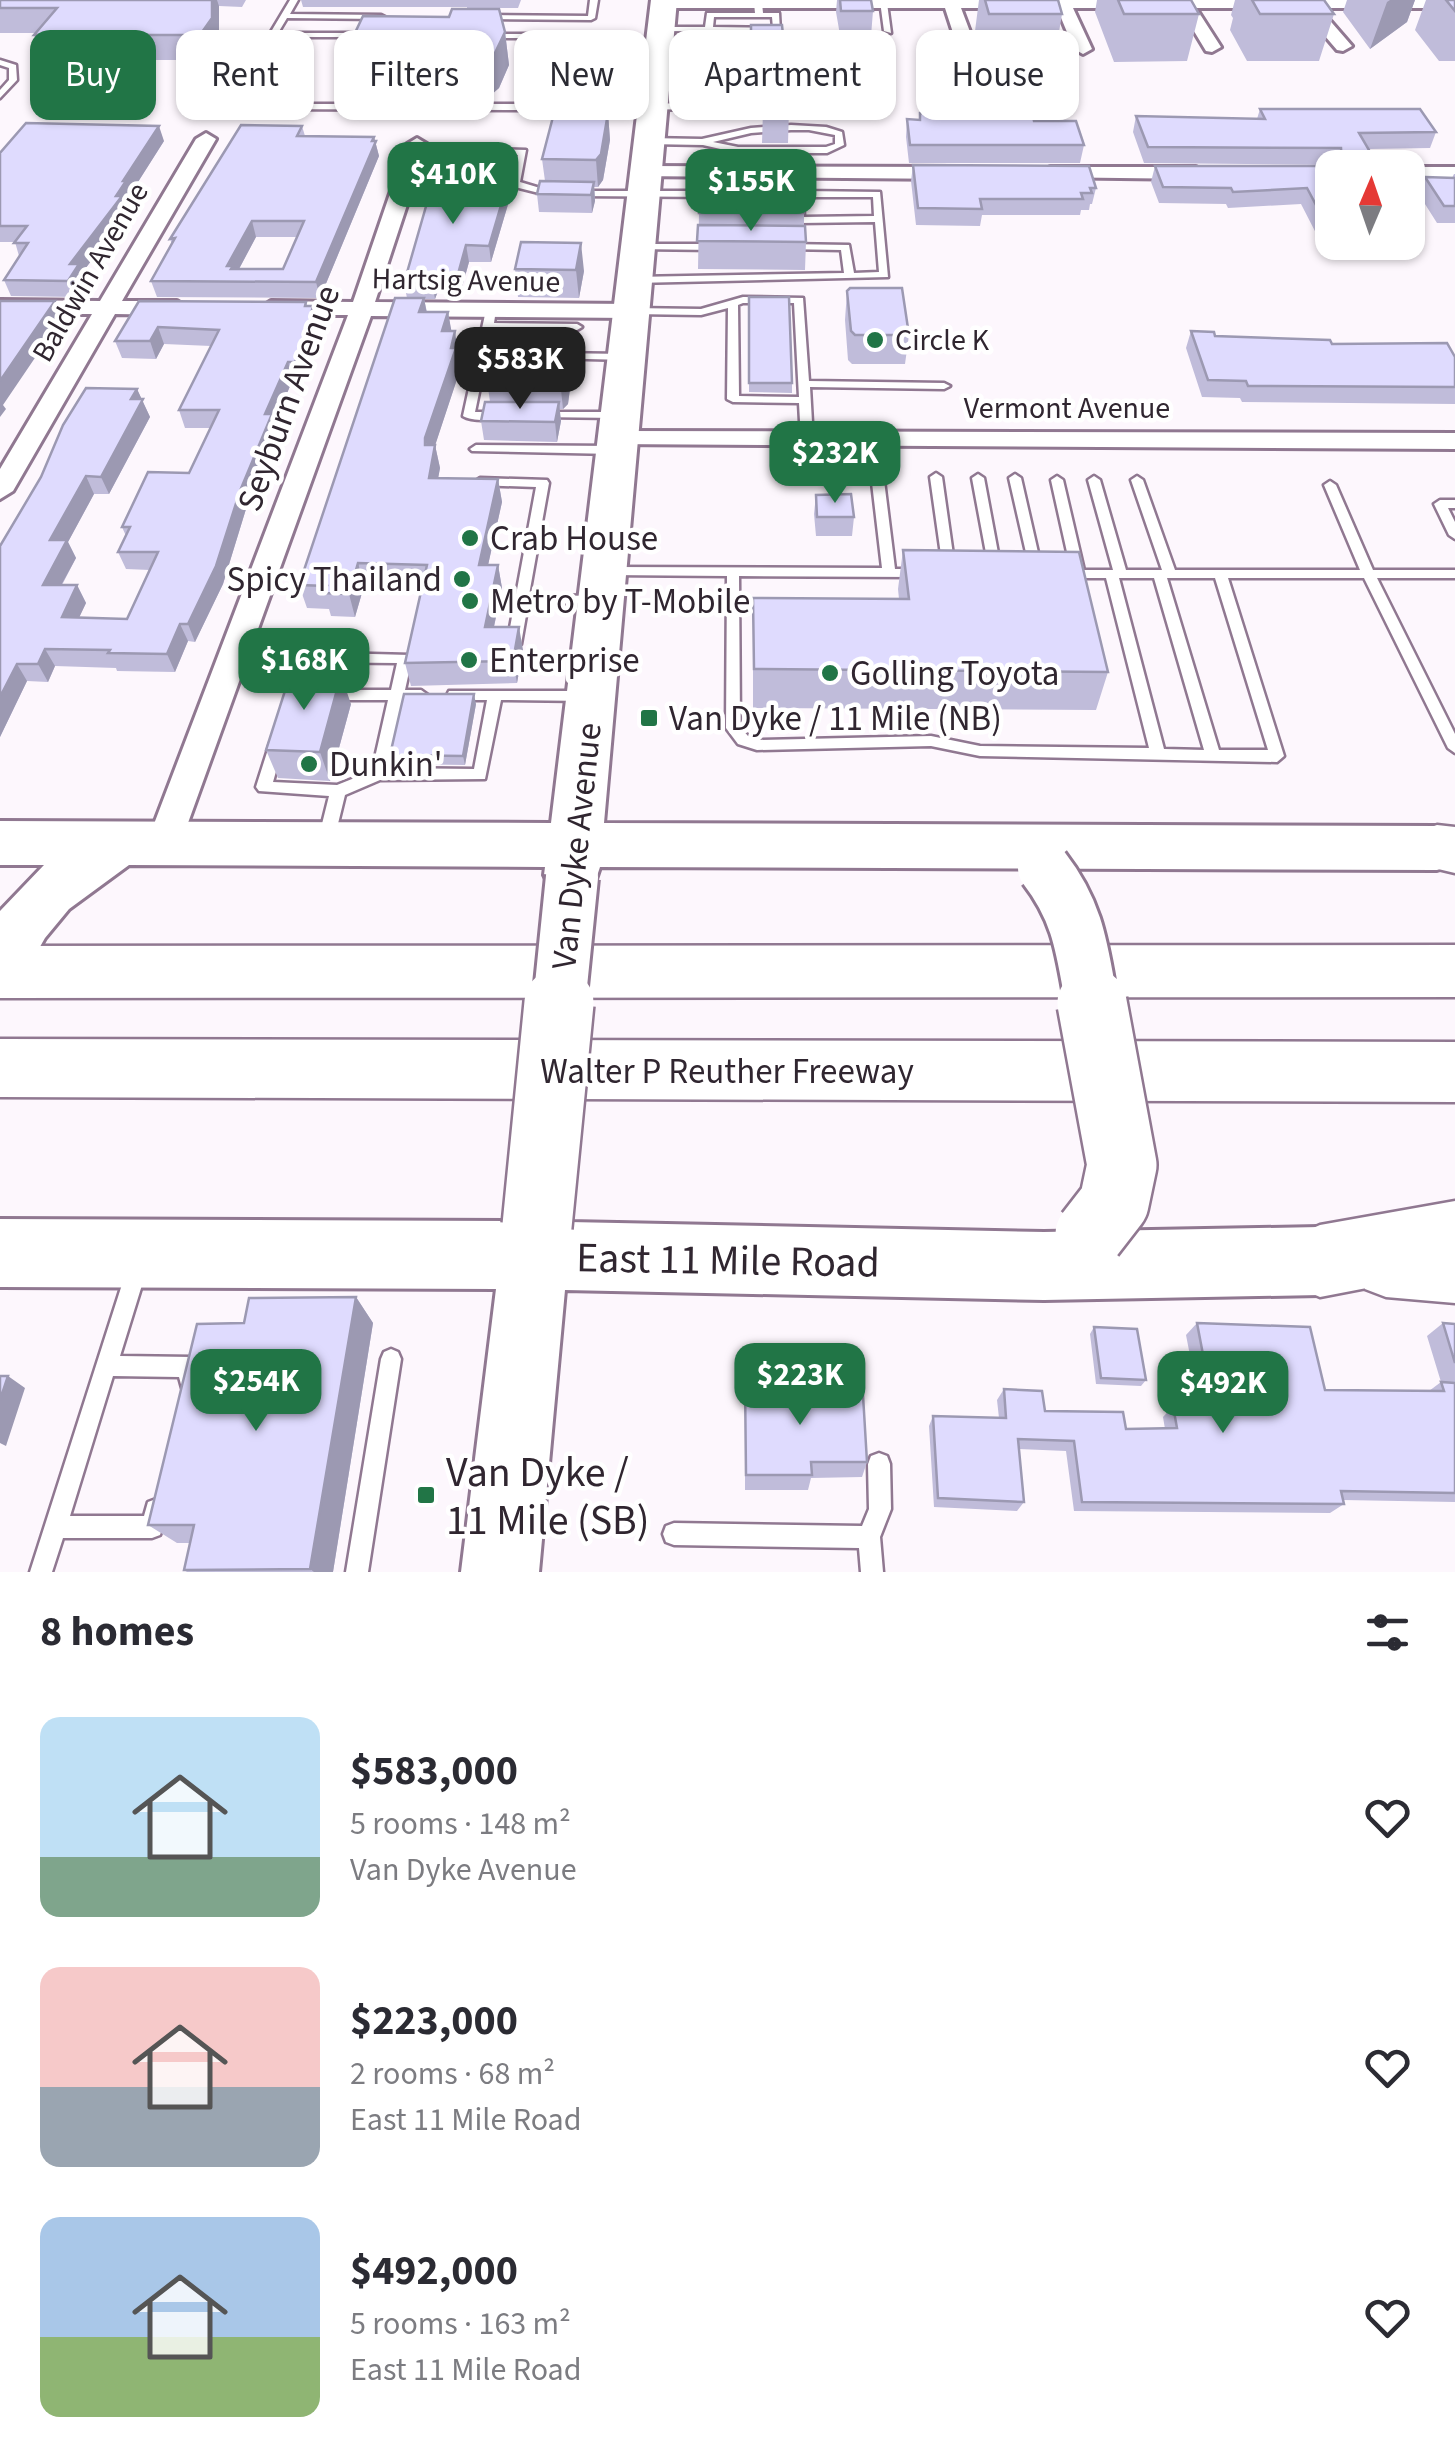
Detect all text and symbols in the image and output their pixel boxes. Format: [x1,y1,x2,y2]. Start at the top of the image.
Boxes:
chip: Buy [30,30,156,120]
chip: Rent [176,30,314,120]
chip: Filters [334,30,494,120]
chip: New [514,30,649,120]
chip: Apartment [669,30,896,120]
chip: House [916,30,1079,120]
pin: $410K [383,142,523,227]
pin: $155K [681,149,821,234]
north arrow [1315,150,1425,260]
map controls [1315,150,1425,260]
text: $410K [409,151,497,197]
text: $155K [707,158,795,204]
street label: Baldwin Avenue [22,175,159,370]
street label: Hartsig Avenue [371,257,561,304]
street label: Seyburn Avenue [225,278,353,518]
place label: Circle K [895,319,990,362]
pin: $583K [450,327,590,412]
marker: Circle K [864,329,886,351]
text: $583K [476,336,564,382]
street label: Vermont Avenue [964,387,1170,430]
pin: $232K [765,421,905,506]
text: $232K [791,430,879,476]
place label: Crab House [490,514,658,564]
marker: Crab House [459,527,481,549]
place label: Spicy Thailand [227,555,442,605]
marker: Spicy Thailand [451,568,473,590]
place label: Metro by T-Mobile [490,577,750,627]
marker: Metro by T-Mobile [459,590,481,612]
pin: $168K [234,628,374,713]
place label: Enterprise [489,636,640,686]
text: $168K [260,637,348,683]
marker: Enterprise [458,649,480,671]
place label: Golling Toyota [850,649,1059,699]
marker: Golling Toyota [819,662,841,684]
place label: Van Dyke / 11 Mile (NB) [669,694,1002,744]
marker: Van Dyke / 11 Mile (NB) [638,707,660,729]
street label: Van Dyke Avenue [539,720,615,972]
place label: Dunkin' [329,740,443,790]
marker: Dunkin' [298,753,320,775]
street label: Walter P Reuther Freeway [540,1047,914,1097]
street label: East 11 Mile Road [576,1228,880,1294]
pin: $223K [730,1343,870,1428]
pin: $254K [186,1349,326,1434]
pin: $492K [1153,1351,1293,1436]
text: $223K [756,1352,844,1398]
text: $254K [212,1358,300,1404]
text: $492K [1179,1360,1267,1406]
place label: Van Dyke / 11 Mile (SB) [446,1443,650,1551]
marker: Van Dyke / 11 Mile (SB) [415,1484,437,1506]
text: 8 homes [40,1602,194,1662]
icon: filters [1360,1605,1415,1660]
text: $583,000 [350,1741,518,1801]
icon: home [120,1757,240,1877]
icon: heart [1360,1790,1415,1845]
text: 5 rooms · 148 m² [350,1801,571,1847]
text: Van Dyke Avenue [350,1847,577,1893]
text: $223,000 [350,1991,518,2051]
icon: home [120,2007,240,2127]
icon: heart [1360,2040,1415,2095]
text: 2 rooms · 68 m² [350,2051,555,2097]
text: East 11 Mile Road [350,2097,581,2143]
text: $492,000 [350,2241,518,2301]
icon: home [120,2257,240,2377]
icon: heart [1360,2290,1415,2345]
text: 5 rooms · 163 m² [350,2301,571,2347]
text: East 11 Mile Road [350,2347,581,2393]

